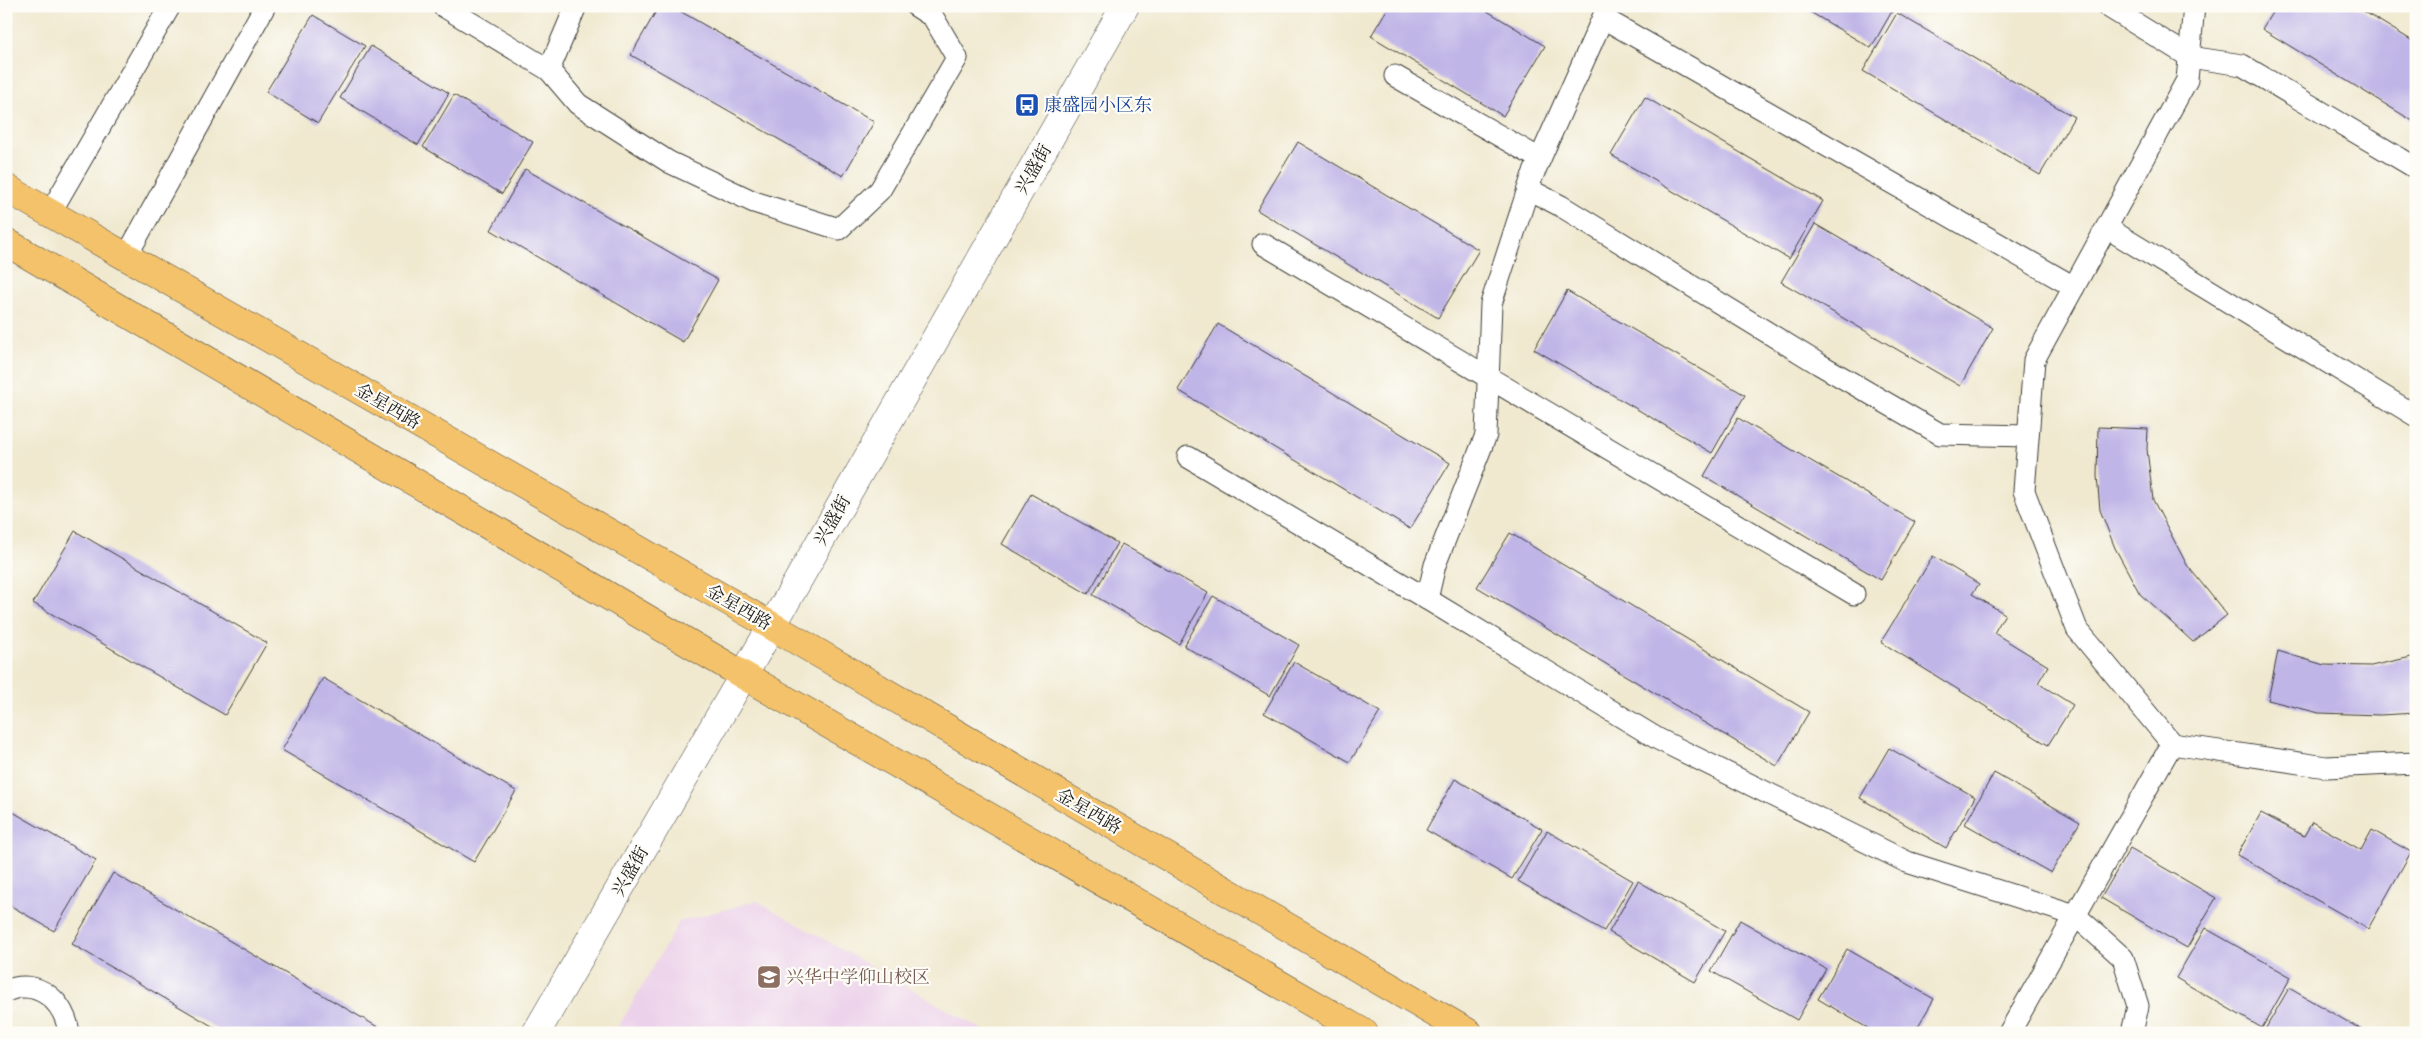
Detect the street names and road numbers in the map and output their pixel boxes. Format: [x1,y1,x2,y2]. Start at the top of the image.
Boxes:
street label: 兴盛街 [1010,140,1056,198]
street label: 金星西路 [351,378,425,434]
street label: 兴盛街 [809,491,855,549]
street label: 金星西路 [702,579,776,635]
street label: 金星西路 [1052,783,1126,839]
street label: 兴盛街 [607,842,653,900]

